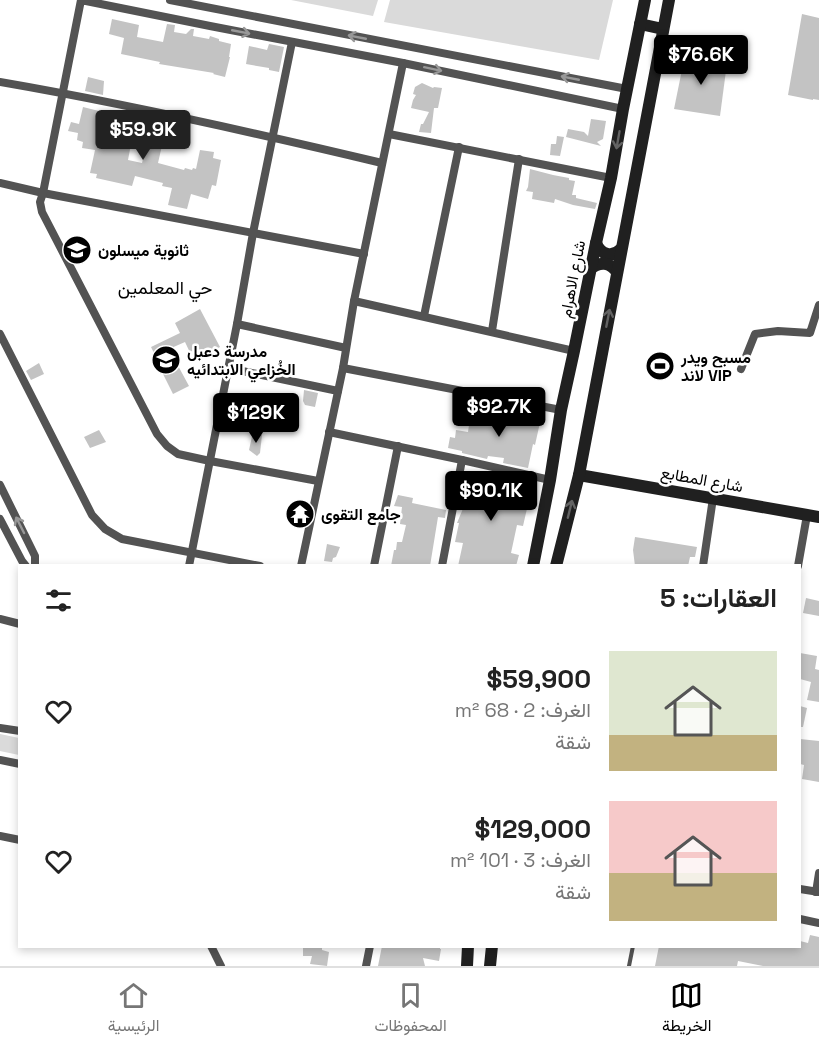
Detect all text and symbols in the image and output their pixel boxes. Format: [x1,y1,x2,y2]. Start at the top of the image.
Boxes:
one-way arrow [231,27,250,38]
one-way arrow [348,31,368,42]
pin: $76.6K [652,35,750,86]
text: $76.6K [668,41,734,67]
one-way arrow [422,64,442,75]
one-way arrow [560,72,580,83]
pin: $59.9K [94,110,192,161]
text: $59.9K [109,116,177,142]
one-way arrow [612,130,623,149]
school or university icon: ثانوية ميسلون [61,234,93,266]
street label: شارع الاهرام [555,239,591,320]
place label: ثانوية ميسلون [98,240,189,261]
district label: حي المعلمین [118,276,212,303]
one-way arrow [603,308,614,328]
place label: مدرسة دعبل الخُزاعي الابتدائيه [187,341,296,383]
school or university icon: مدرسة دعبل الخُزاعي الابتدائيه [150,344,182,376]
place label: مسبح ويدر لاند VIP [680,347,751,386]
sports icon: مسبح ويدر لاند VIP [644,350,676,382]
pin: $92.7K [450,387,548,438]
pin: $129K [214,393,298,444]
text: $92.7K [466,393,532,419]
text: $129K [227,399,285,425]
street label: شارع المطابع [659,462,745,498]
pin: $90.1K [442,471,540,522]
text: $90.1K [459,477,523,503]
temple icon: جامع التقوى [284,498,316,530]
one-way arrow [565,500,577,519]
place label: جامع التقوى [321,504,401,526]
one-way arrow [13,516,25,534]
text: العقارات: 5 [660,581,777,615]
icon: filters [42,584,75,617]
text: $59,900 [486,662,591,696]
icon: home [657,675,729,747]
icon: heart [42,695,75,728]
text: الغرف: 2 · 68 m² [455,697,591,723]
text: شقة [555,729,591,755]
text: $129,000 [474,812,591,846]
icon: home [657,825,729,897]
icon: heart [42,845,75,878]
text: الغرف: 3 · 101 m² [450,847,591,873]
text: شقة [555,879,591,905]
tab: الرئيسية [108,979,159,1040]
tab: المحفوظات [375,979,447,1040]
tab: الخريطة [662,979,711,1040]

